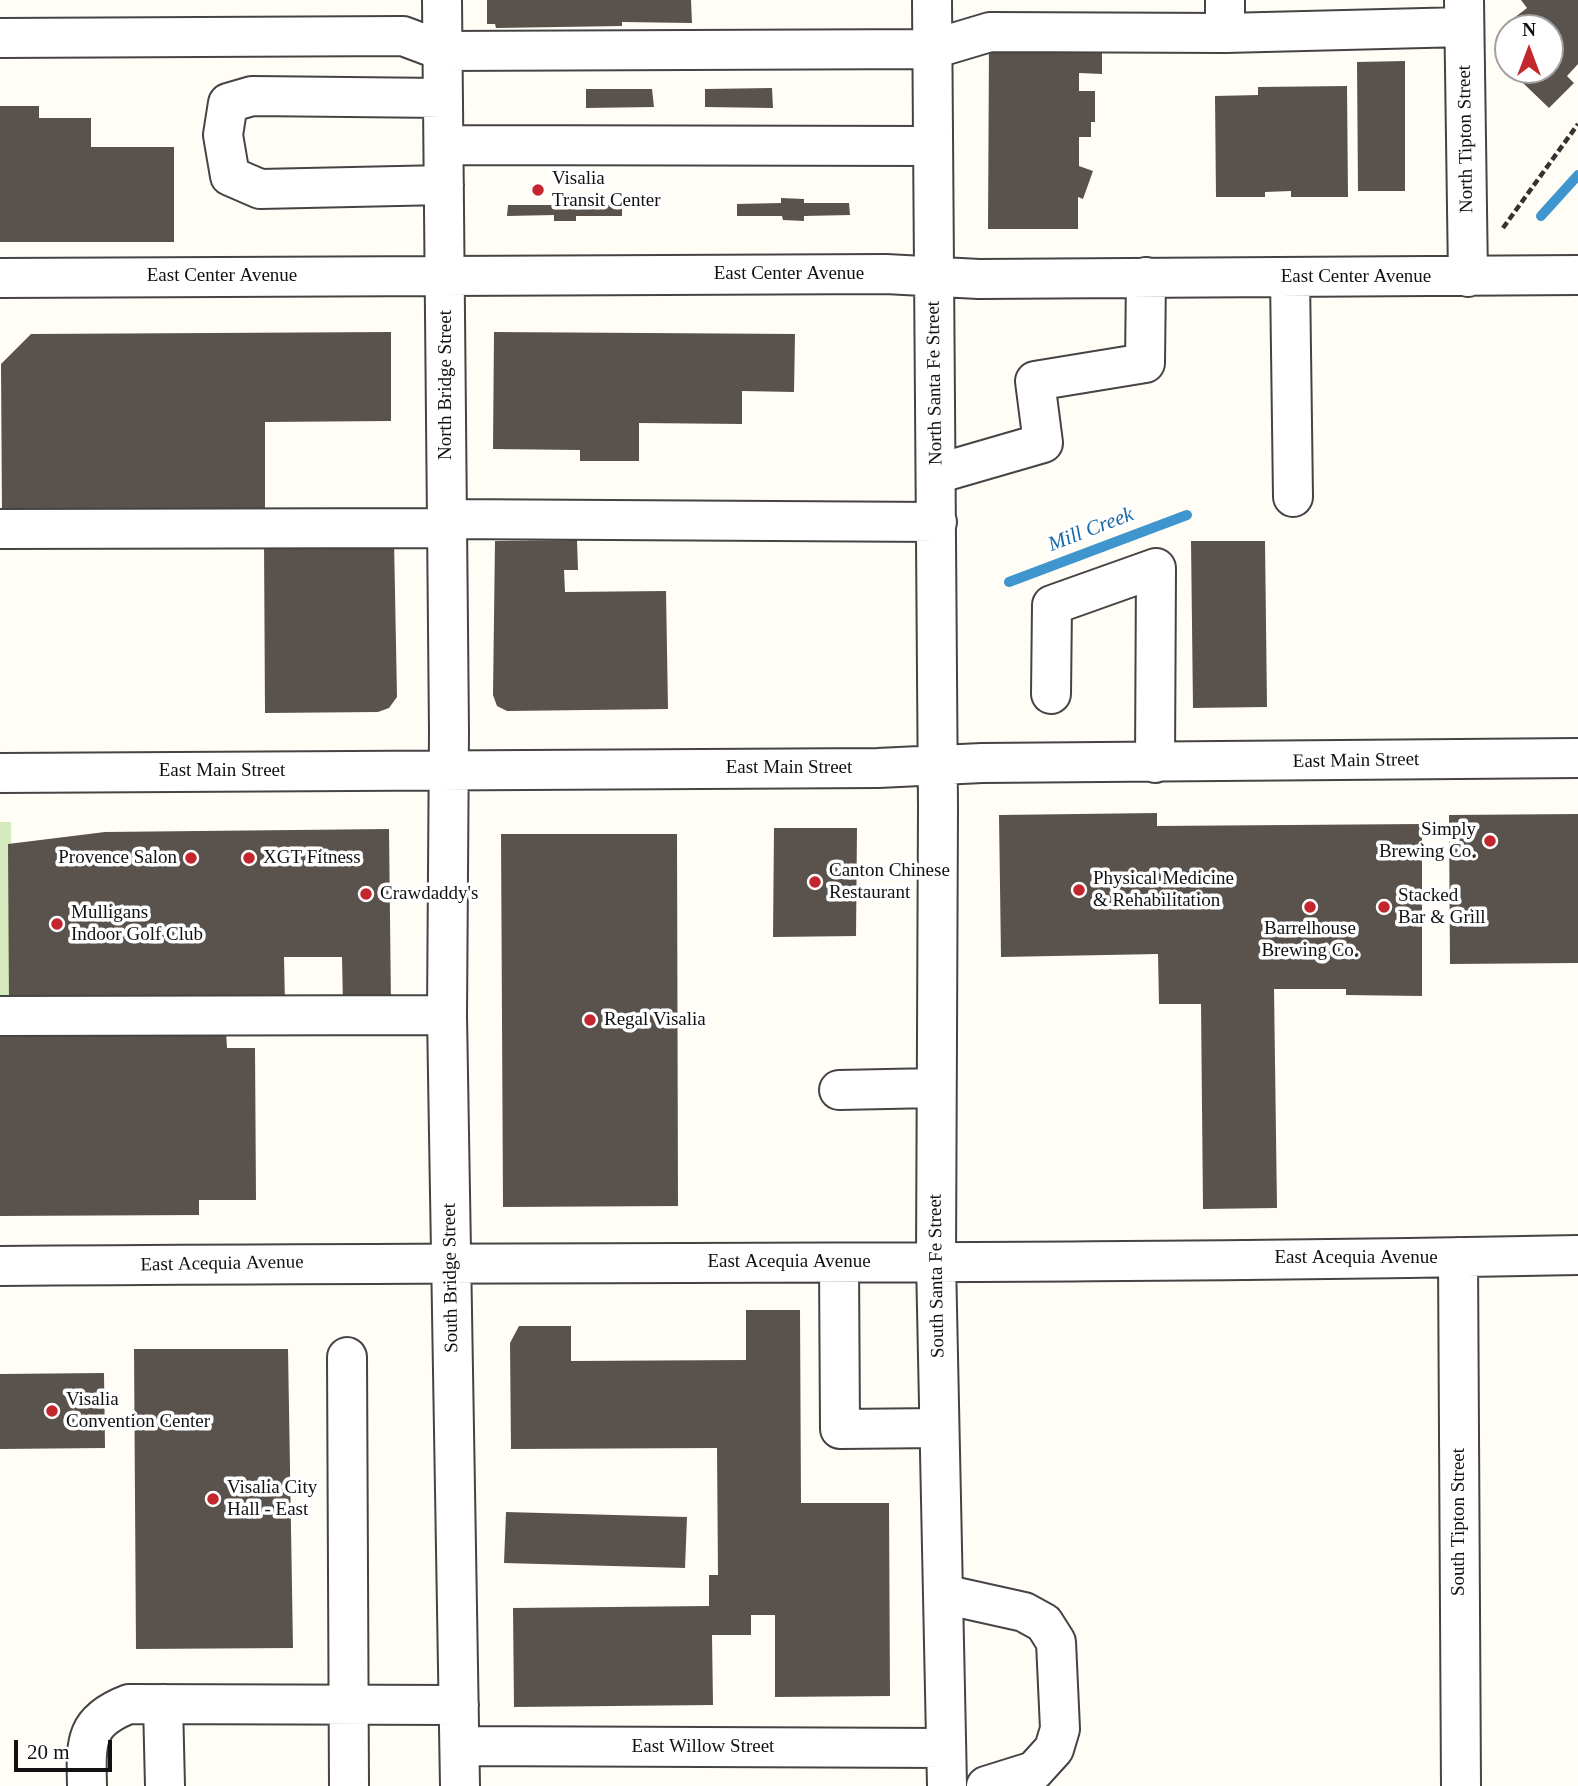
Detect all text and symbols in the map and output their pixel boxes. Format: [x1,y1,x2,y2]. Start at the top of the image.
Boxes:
north arrow [1494,14,1564,84]
text: N [1522,19,1536,40]
street label: North Tipton Street [1453,65,1479,213]
place label: Visalia Transit Center [552,168,661,212]
marker: Visalia Transit Center [530,182,546,198]
street label: East Center Avenue [714,263,864,285]
street label: East Center Avenue [147,265,297,287]
street label: East Center Avenue [1281,266,1431,288]
street label: North Santa Fe Street [922,301,948,465]
street label: North Bridge Street [435,310,457,460]
water label: Mill Creek [1045,502,1137,558]
street label: East Main Street [1292,748,1420,774]
street label: East Main Street [726,757,852,779]
street label: East Main Street [159,760,285,782]
place label: Simply Brewing Co. [1379,819,1476,863]
marker: Simply Brewing Co. [1482,833,1498,849]
place label: Provence Salon [58,847,177,869]
place label: XGT Fitness [263,847,361,869]
marker: Provence Salon [183,850,199,866]
marker: XGT Fitness [241,850,257,866]
place label: Canton Chinese Restaurant [829,860,950,904]
place label: Physical Medicine & Rehabilitation [1093,868,1234,912]
marker: Canton Chinese Restaurant [807,874,823,890]
marker: Physical Medicine & Rehabilitation [1071,882,1087,898]
place label: Crawdaddy's [380,883,478,905]
place label: Stacked Bar & Grill [1398,885,1486,929]
marker: Crawdaddy's [358,886,374,902]
marker: Barrelhouse Brewing Co. [1302,899,1318,915]
marker: Stacked Bar & Grill [1376,899,1392,915]
place label: Mulligans Indoor Golf Club [71,902,203,946]
marker: Mulligans Indoor Golf Club [49,916,65,932]
place label: Barrelhouse Brewing Co. [1261,918,1359,962]
place label: Regal Visalia [604,1009,706,1031]
marker: Regal Visalia [582,1012,598,1028]
street label: South Santa Fe Street [924,1194,950,1358]
street label: South Bridge Street [438,1203,464,1353]
street label: East Acequia Avenue [1274,1247,1438,1269]
street label: East Acequia Avenue [140,1251,304,1277]
street label: East Acequia Avenue [707,1251,871,1273]
place label: Visalia Convention Center [66,1389,210,1433]
marker: Visalia Convention Center [44,1403,60,1419]
street label: South Tipton Street [1448,1448,1470,1596]
place label: Visalia City Hall - East [227,1477,317,1521]
marker: Visalia City Hall - East [205,1491,221,1507]
scale bar [18,1726,116,1770]
street label: East Willow Street [632,1736,774,1758]
text: 20 m [27,1740,70,1764]

